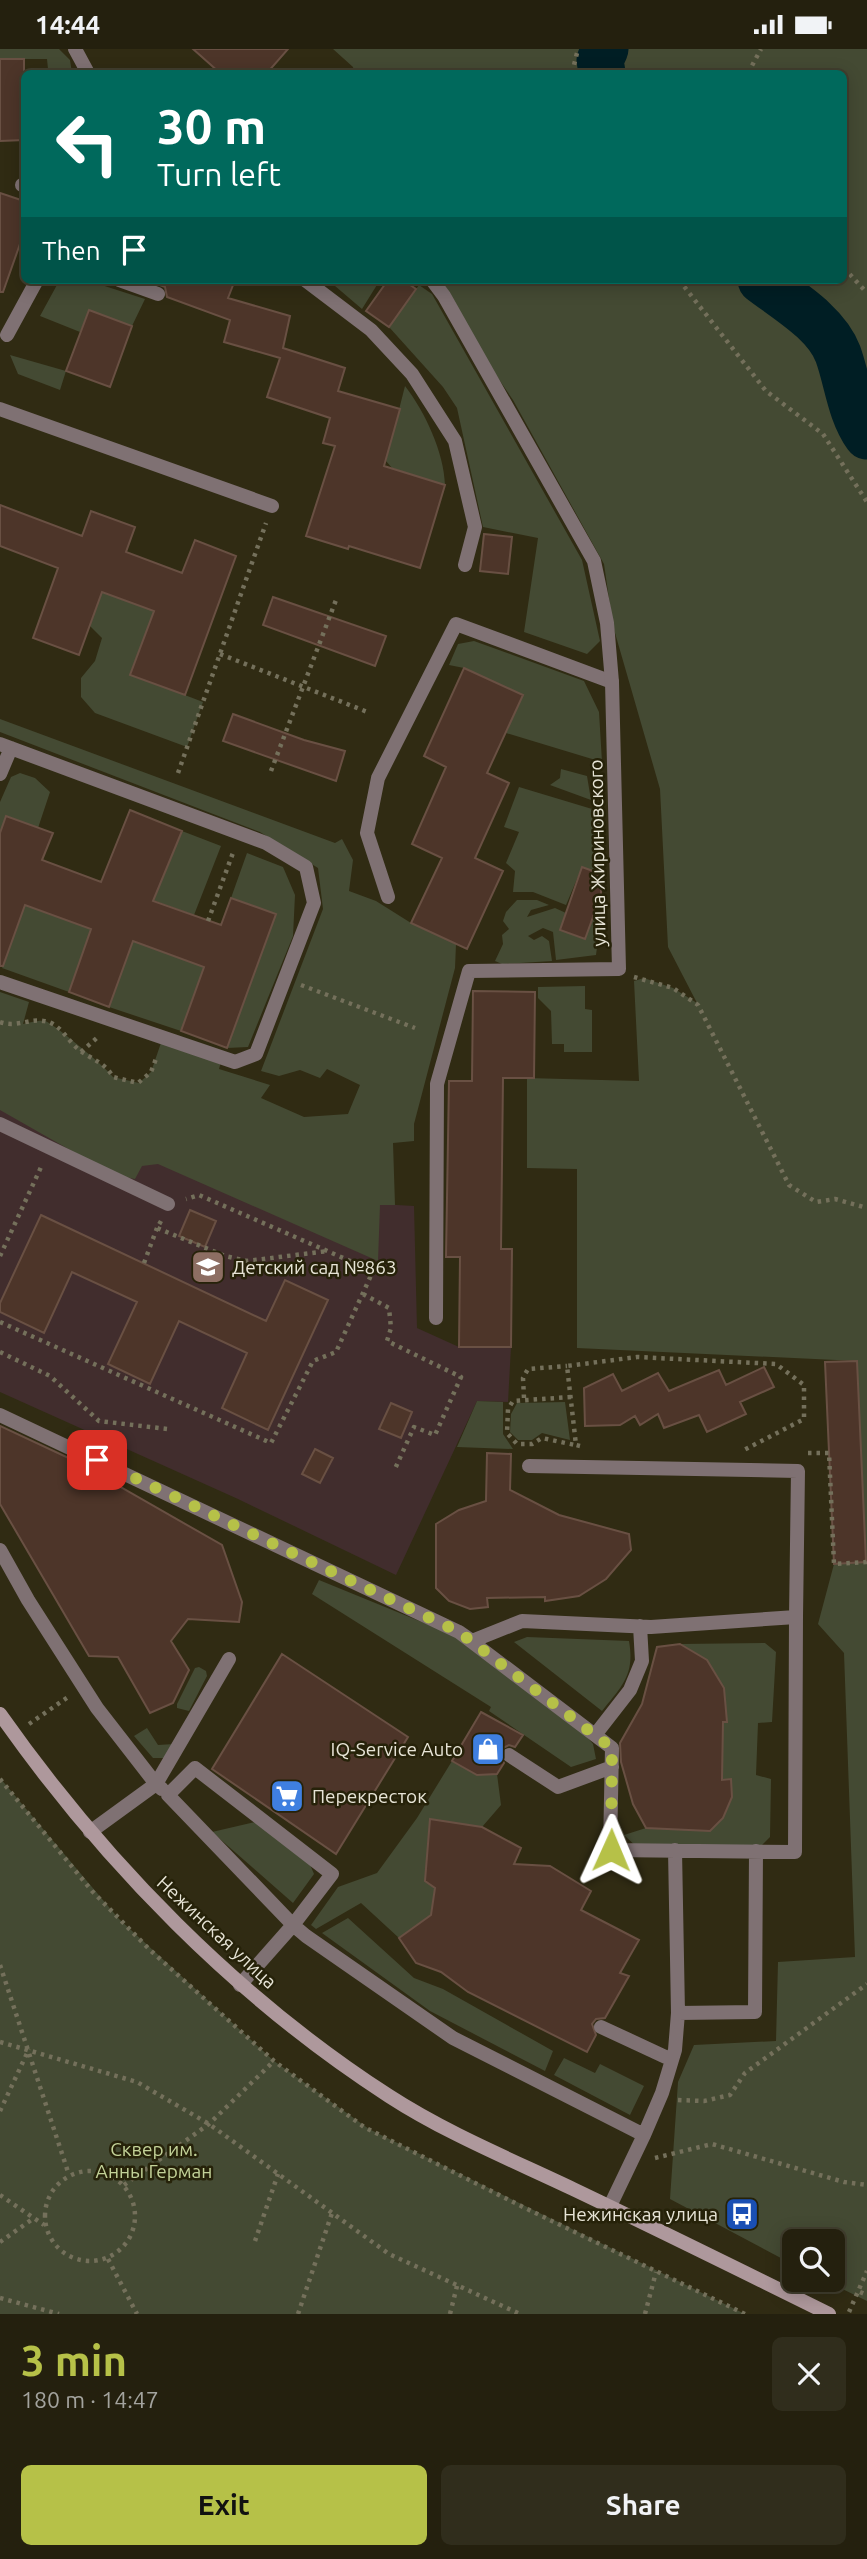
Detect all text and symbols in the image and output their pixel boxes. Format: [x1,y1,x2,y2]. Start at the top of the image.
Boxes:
text: 14:44 [35,10,100,39]
icon: left [42,98,133,189]
text: 30 m [157,98,266,153]
text: Turn left [157,156,281,192]
icon: arrive [115,231,153,269]
text: Then [42,236,101,265]
street label: улица Жириновского [584,759,610,947]
school or university icon: Детский сад №863 [189,1248,227,1286]
place label: Детский сад №863 [232,1256,397,1278]
pin [67,1430,127,1490]
icon: arrive [78,1441,116,1479]
shop icon: IQ-Service Auto [469,1730,507,1768]
place label: IQ-Service Auto [331,1738,463,1760]
supermarket icon: Перекресток [268,1777,306,1815]
place label: Перекресток [312,1785,427,1807]
position arrow [574,1813,648,1887]
street label: Нежинская улица [153,1871,281,1993]
park label: Сквер им. Анны Герман [96,2138,212,2182]
bus stop icon: Нежинская улица [723,2195,761,2233]
place label: Нежинская улица [563,2203,718,2225]
map controls [782,2229,845,2292]
button: search [782,2229,845,2292]
text: 3 min [21,2337,127,2384]
button: close [772,2337,846,2411]
text: 180 m · 14:47 [21,2387,159,2412]
button: Exit [21,2465,427,2545]
button: Share [441,2465,846,2545]

